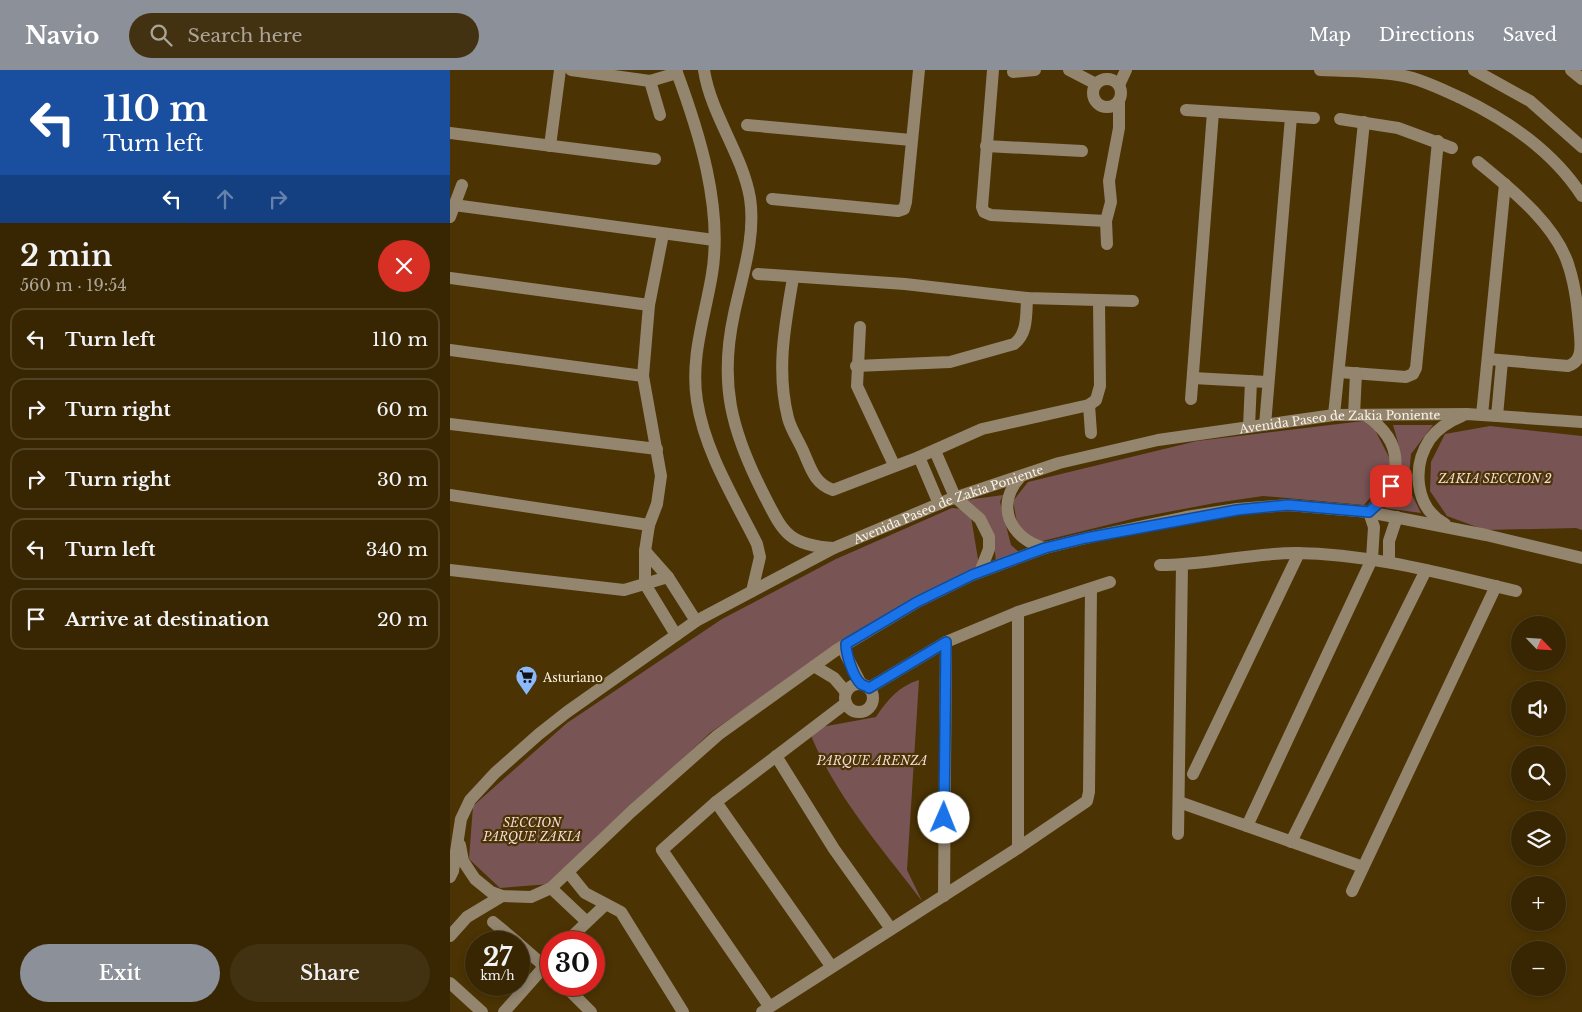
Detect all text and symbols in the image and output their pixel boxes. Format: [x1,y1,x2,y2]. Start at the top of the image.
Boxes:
search box [129,13,479,58]
text: Navio [25,21,99,50]
icon: search [147,21,175,49]
text: Search here [187,24,302,47]
text: Map [1309,24,1351,46]
text: Directions [1379,24,1475,46]
text: Saved [1503,24,1557,46]
text: 110 m [103,87,208,130]
icon: left [20,90,85,155]
text: Turn left [103,130,203,157]
icon: left [158,185,186,213]
icon: ahead [211,185,239,213]
icon: right [264,185,292,213]
text: 2 min [20,237,112,274]
button: close [378,240,430,292]
text: 560 m · 19:54 [20,275,127,295]
icon: left [22,325,50,353]
text: Turn left [65,328,156,351]
text: 110 m [372,328,428,351]
icon: right [22,395,50,423]
text: Turn right [65,398,171,421]
text: 60 m [376,398,428,421]
street label: Avenida Paseo de Zakia Poniente [1237,407,1441,436]
street label: Avenida Paseo de Zakia Poniente [850,461,1045,547]
icon: right [22,465,50,493]
pin [1370,465,1412,507]
text: Turn right [65,468,171,491]
text: 30 m [377,468,428,491]
park label: ZAKIA SECCION 2 [1437,471,1552,486]
icon: arrive [1377,472,1405,500]
icon: left [22,535,50,563]
text: Turn left [65,538,156,561]
text: 340 m [366,538,428,561]
icon: arrive [22,605,50,633]
text: Arrive at destination [65,608,269,631]
text: 20 m [377,608,428,631]
north arrow [1511,616,1566,671]
map controls [1511,616,1566,996]
supermarket icon: Asturiano [515,665,539,696]
place label: Asturiano [542,670,603,685]
button: sound [1511,681,1566,736]
button: search [1511,746,1566,801]
park label: PARQUE ARENZA [816,753,927,768]
position arrow [917,791,969,843]
button: layers [1511,811,1566,866]
park label: SECCION PARQUE ZAKIA [482,815,581,844]
button: + [1511,876,1566,931]
speed limit sign: 30 [540,931,605,996]
button: − [1511,941,1566,996]
text: 27 [483,942,512,973]
button: Exit [20,944,220,1002]
button: Share [230,944,430,1002]
text: km/h [480,968,515,983]

